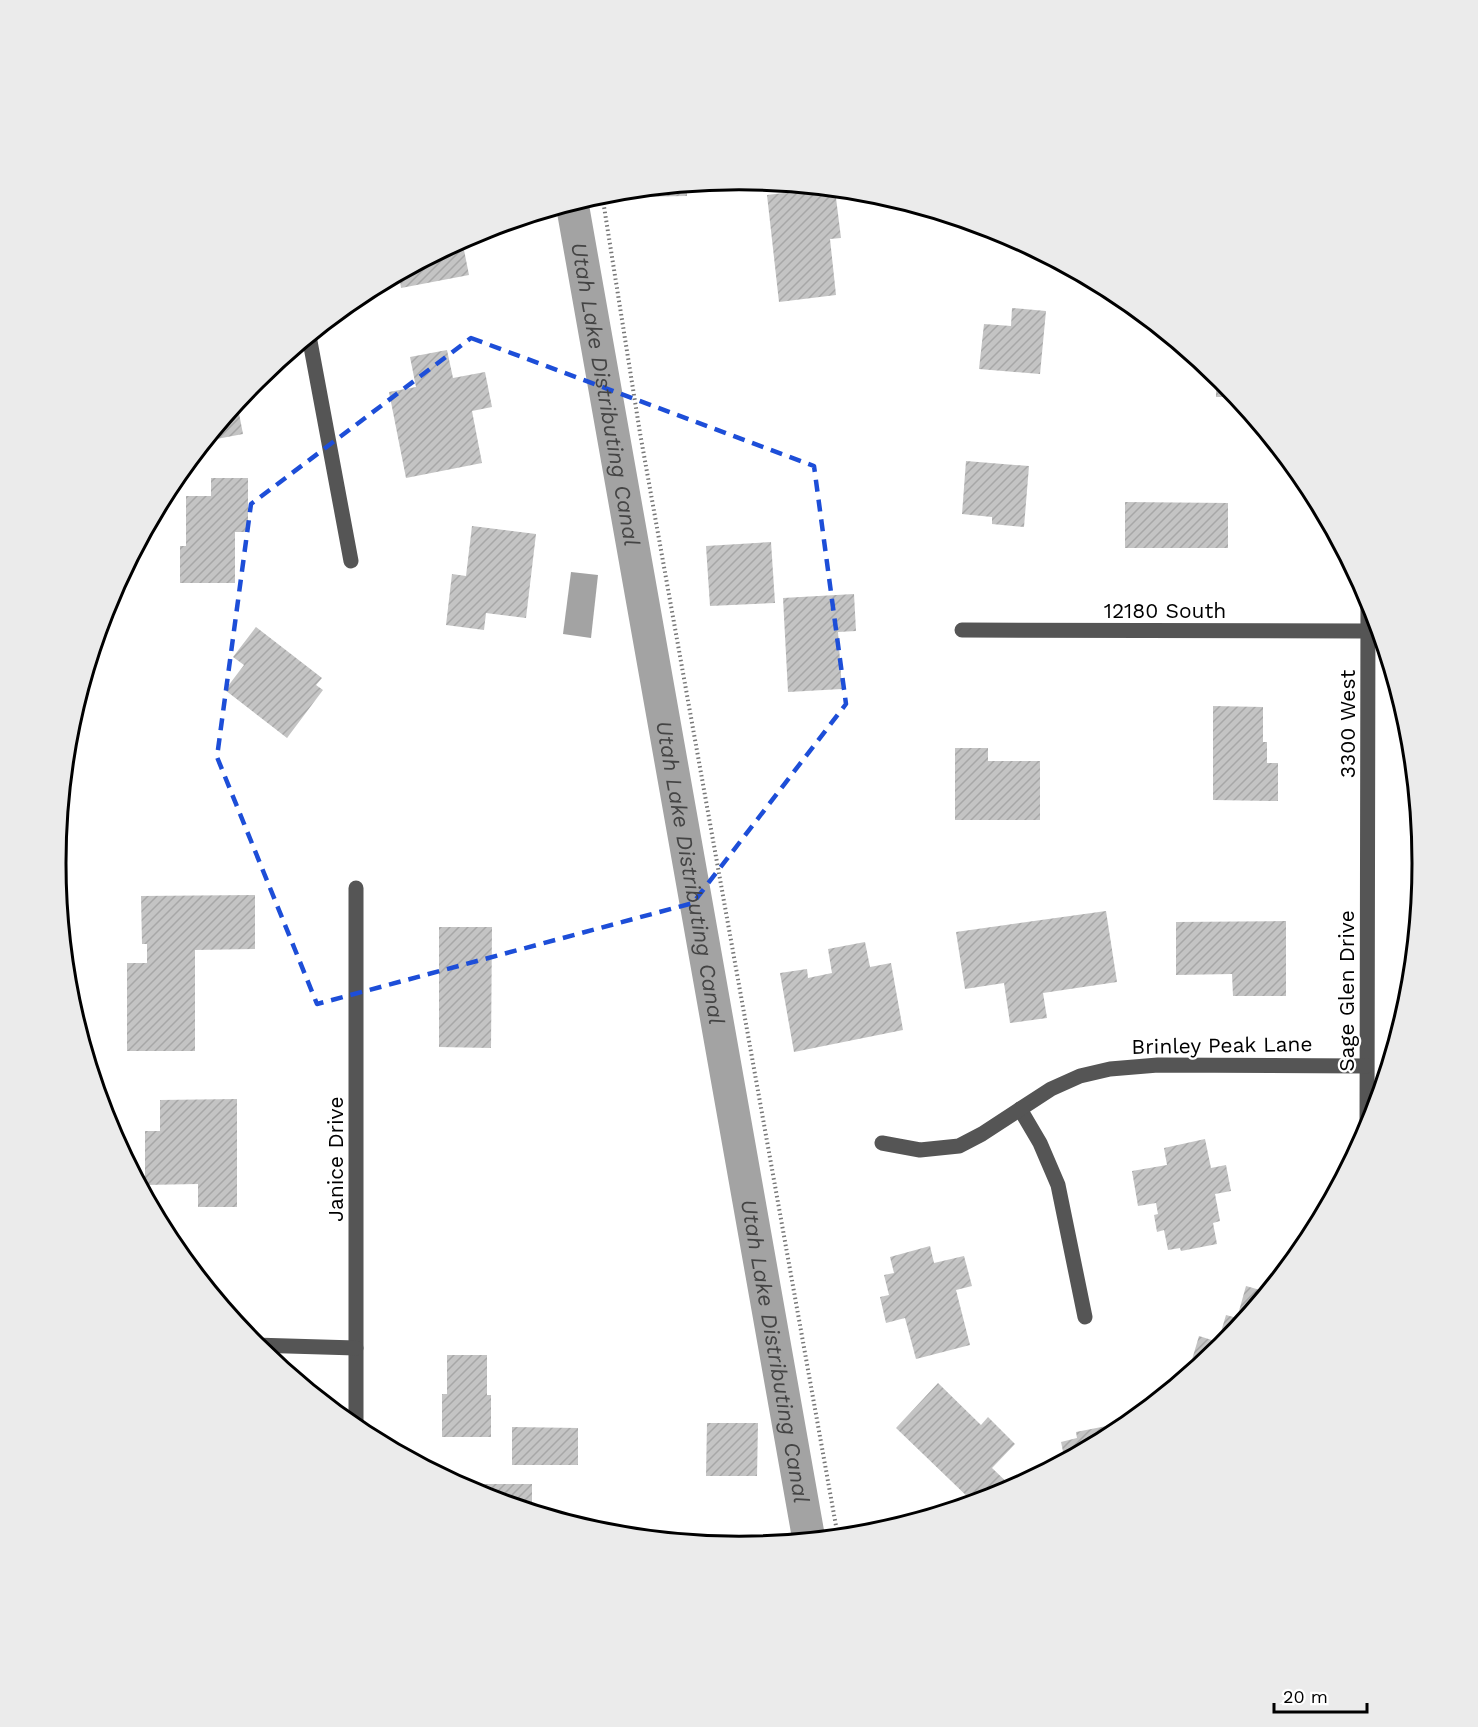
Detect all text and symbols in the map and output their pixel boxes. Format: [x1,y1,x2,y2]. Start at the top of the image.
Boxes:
water label: Utah Lake Distributing Canal [567,240,645,548]
street label: 12180 South [1104,598,1226,623]
street label: 3300 West [1335,669,1360,778]
water label: Utah Lake Distributing Canal [651,719,730,1027]
street label: Sage Glen Drive [1334,910,1359,1072]
street label: Brinley Peak Lane [1131,1031,1313,1059]
street label: Janice Drive [323,1096,348,1222]
water label: Utah Lake Distributing Canal [736,1197,815,1505]
scale bar [1274,1676,1367,1714]
text: 20 m [1283,1686,1328,1707]

